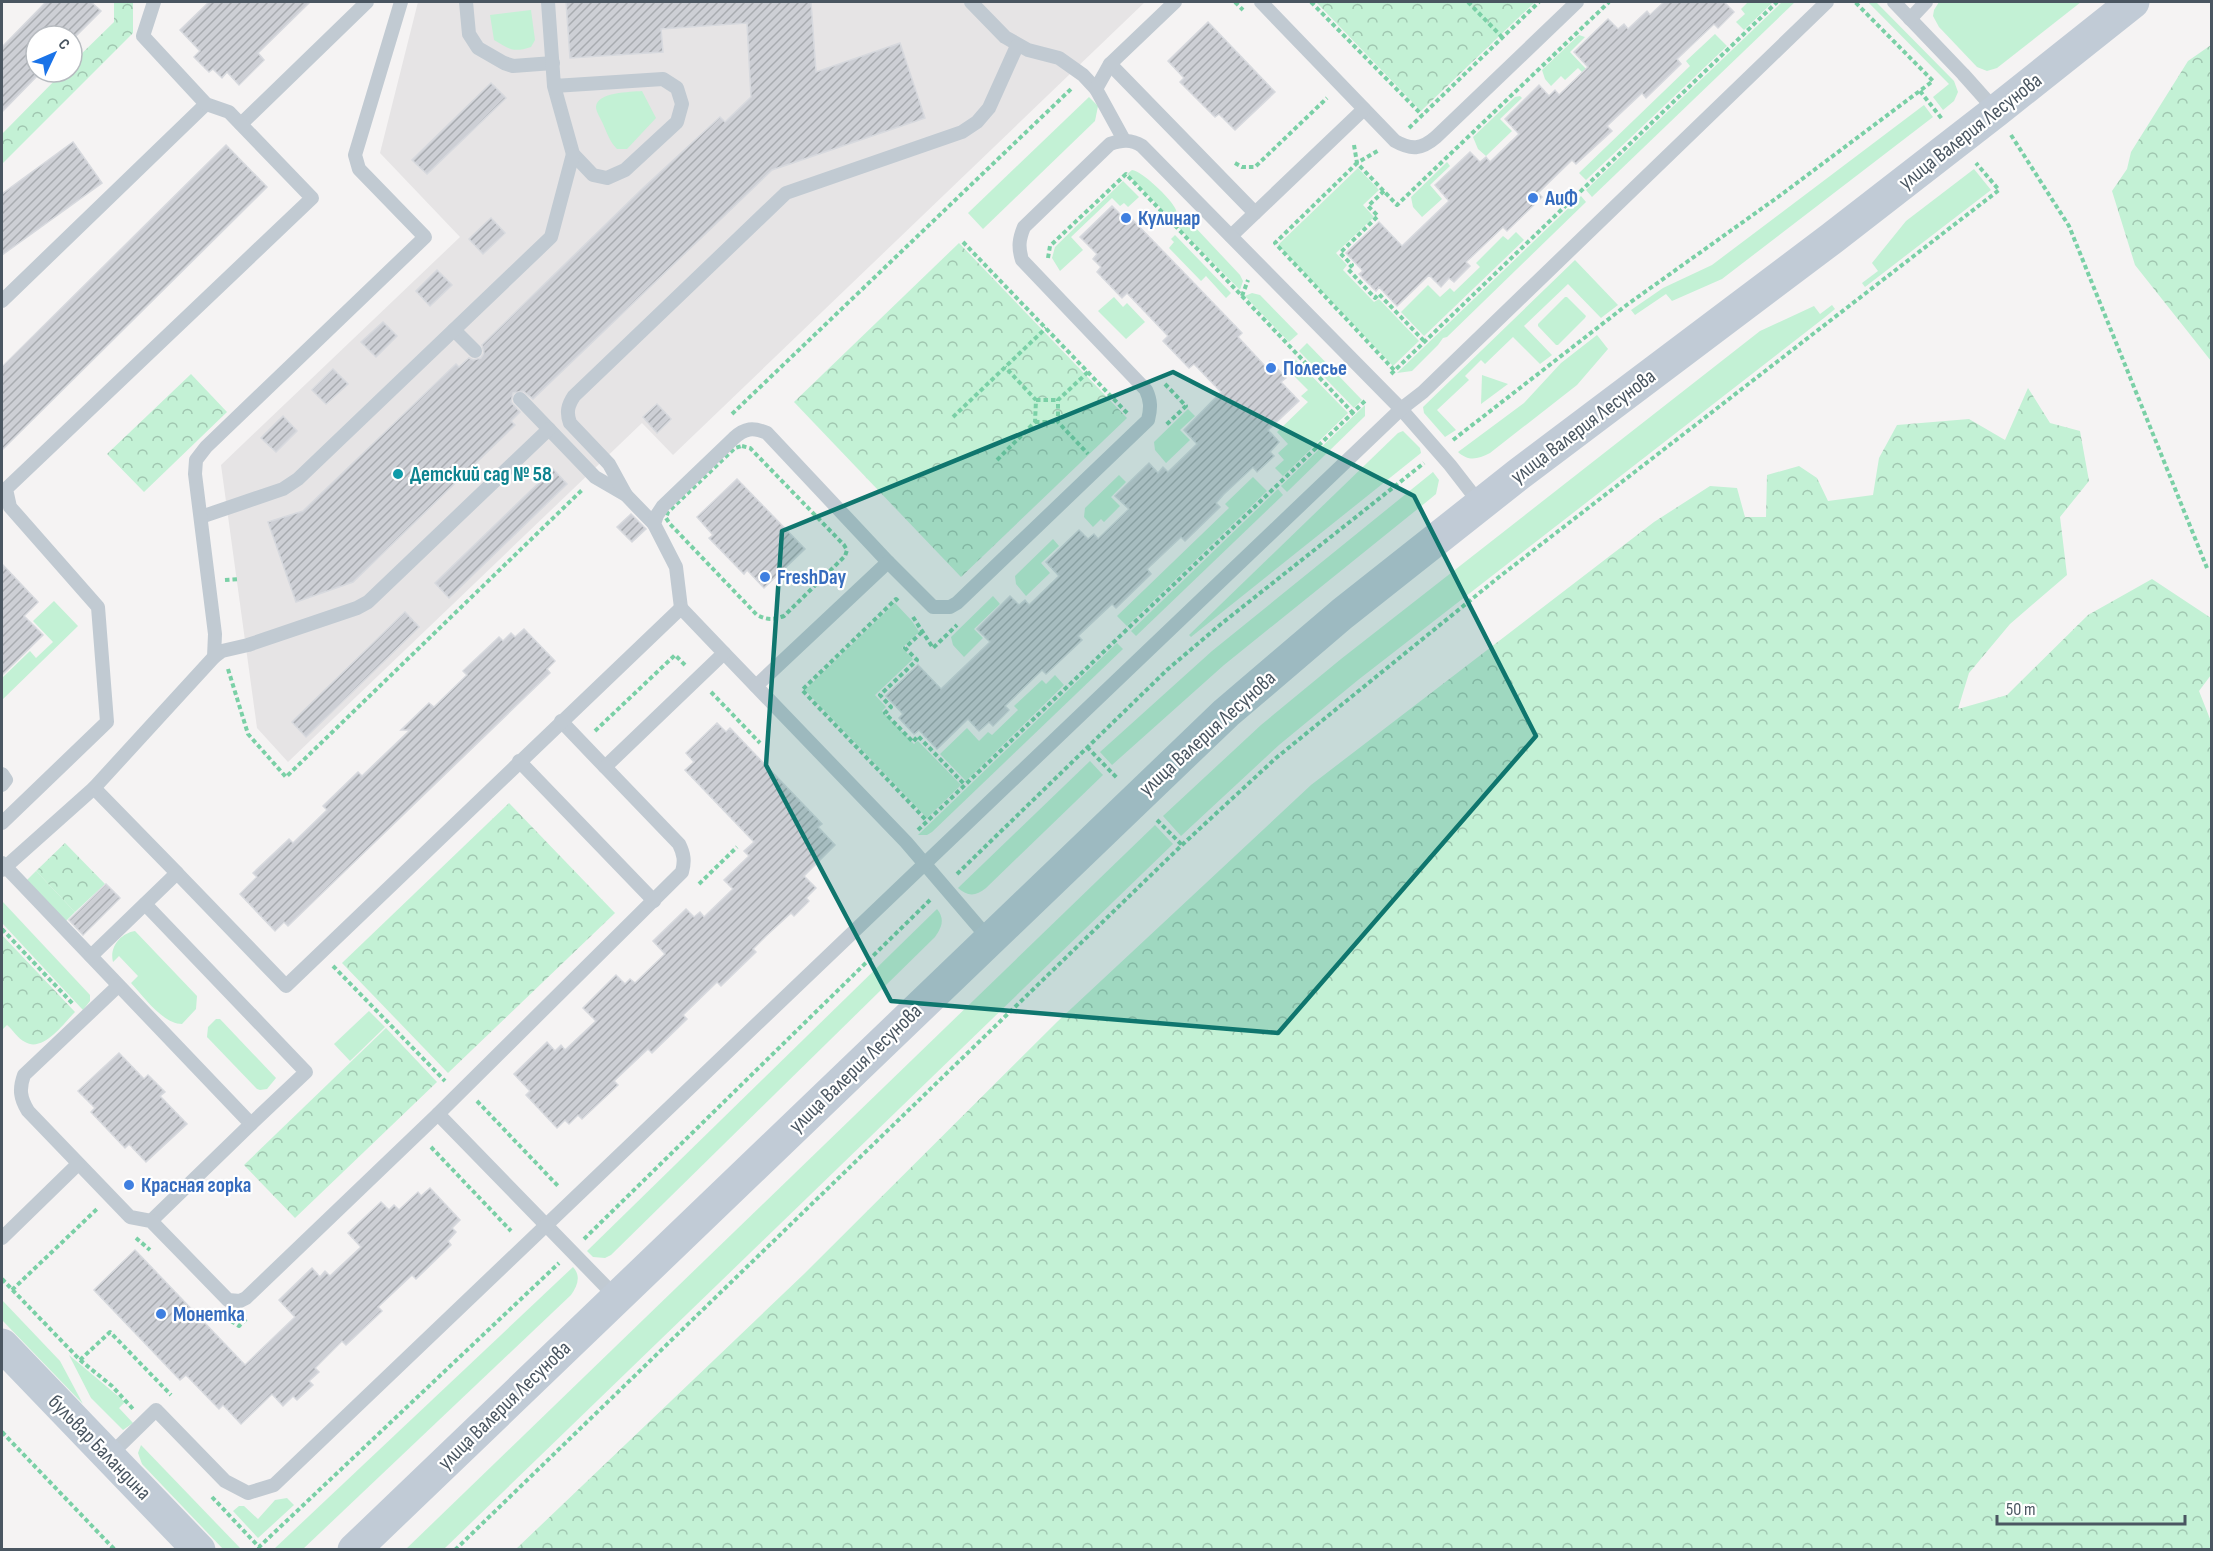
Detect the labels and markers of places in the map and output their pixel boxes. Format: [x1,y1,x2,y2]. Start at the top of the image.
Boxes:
place label: АиФ [1544,186,1578,211]
marker: АиФ [1526,191,1540,205]
place label: Кулинар [1138,206,1200,231]
marker: Кулинар [1119,211,1133,225]
place label: Полесье [1283,356,1347,381]
marker: Полесье [1264,361,1278,375]
place label: Детский сад № 58 [410,462,552,487]
marker: Детский сад № 58 [391,467,405,481]
place label: FreshDay [777,565,846,590]
marker: FreshDay [758,570,772,584]
place label: Красная горка [141,1173,251,1198]
marker: Красная горка [122,1178,136,1192]
place label: Монетка [173,1302,245,1327]
marker: Монетка [154,1307,168,1321]

